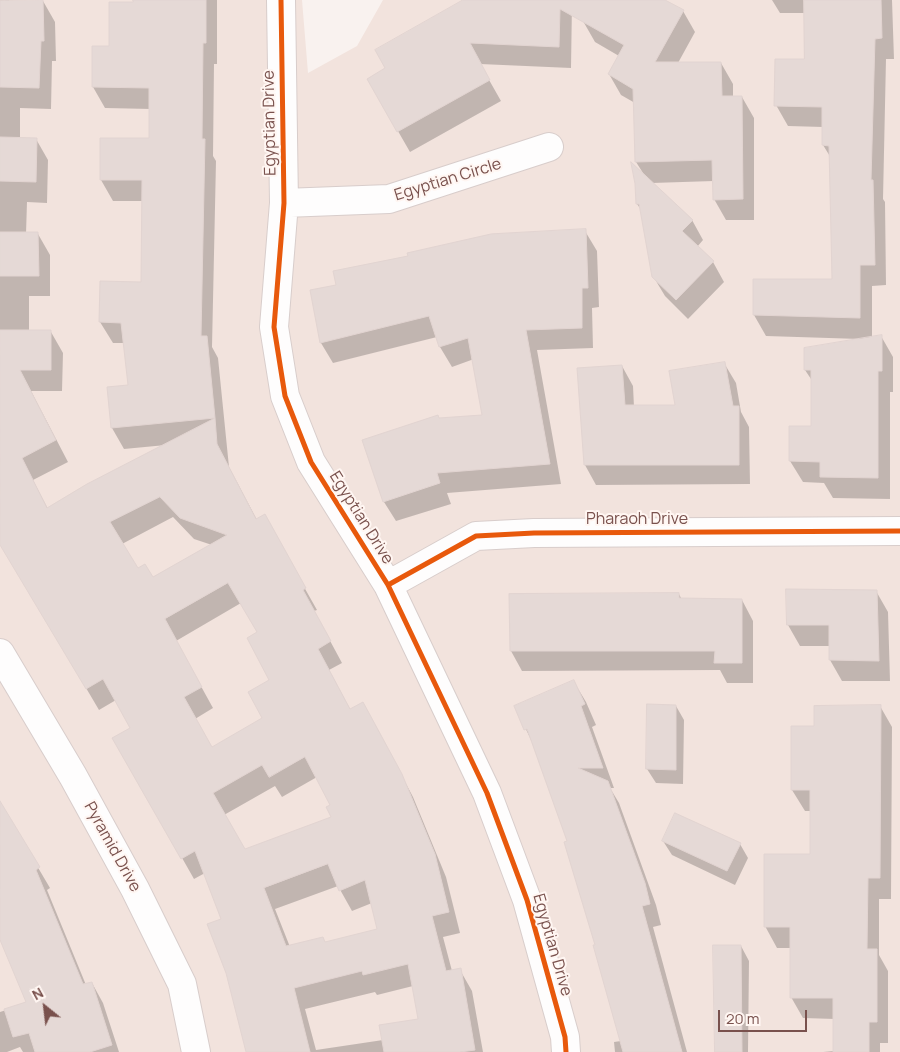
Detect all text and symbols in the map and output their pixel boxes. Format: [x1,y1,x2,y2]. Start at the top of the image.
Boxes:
street label: Egyptian Drive [259,70,281,176]
street label: Egyptian Circle [392,155,504,205]
street label: Egyptian Drive [325,468,397,568]
street label: Pharaoh Drive [586,510,688,530]
street label: Pyramid Drive [79,799,145,895]
street label: Egyptian Drive [528,892,576,998]
north arrow [20,982,70,1032]
text: N [28,983,46,1004]
scale bar [720,1000,809,1032]
text: 20 m [726,1008,759,1029]

